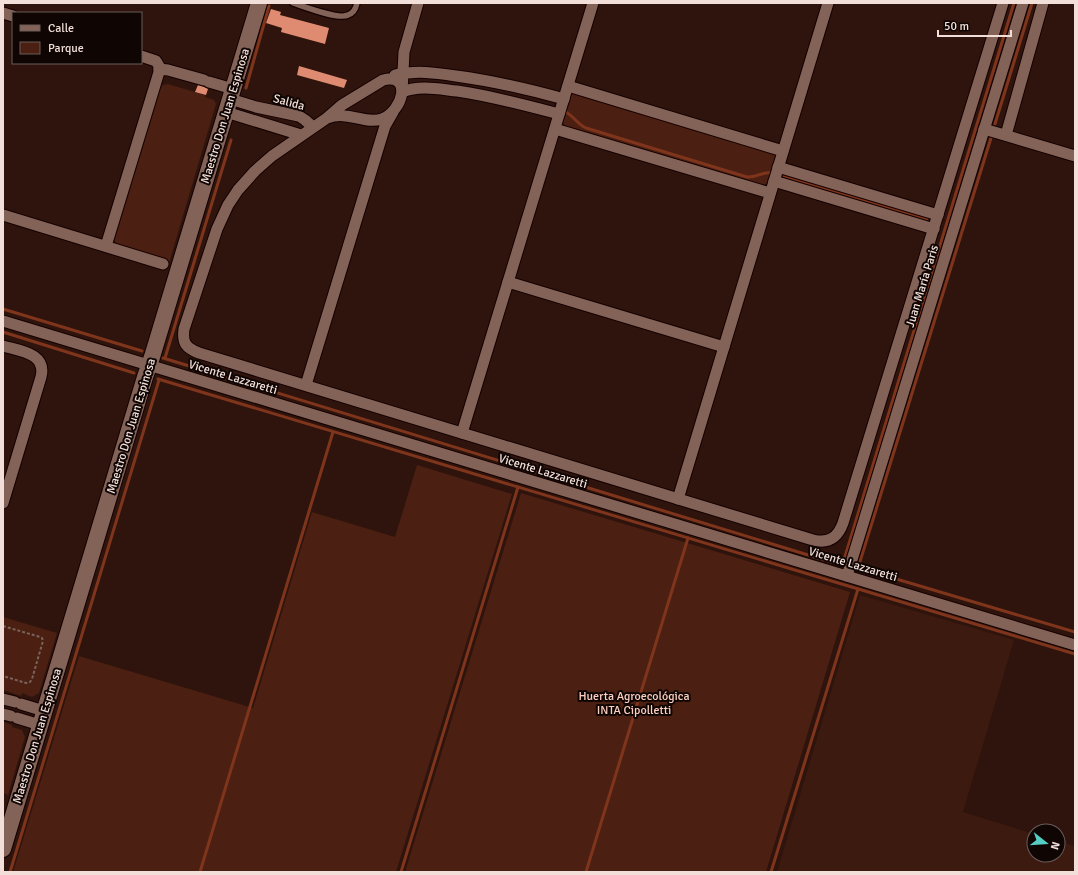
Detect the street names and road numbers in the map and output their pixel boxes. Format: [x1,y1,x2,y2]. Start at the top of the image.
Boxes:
street label: Maestro Don Juan Espinosa [198,47,253,185]
street label: Salida [272,91,306,114]
street label: Juan María Paris [903,243,942,329]
street label: Maestro Don Juan Espinosa [104,357,159,495]
street label: Vicente Lazzaretti [187,357,279,398]
street label: Vicente Lazzaretti [497,451,589,492]
street label: Vicente Lazzaretti [807,544,899,585]
street label: Maestro Don Juan Espinosa [10,667,65,805]

